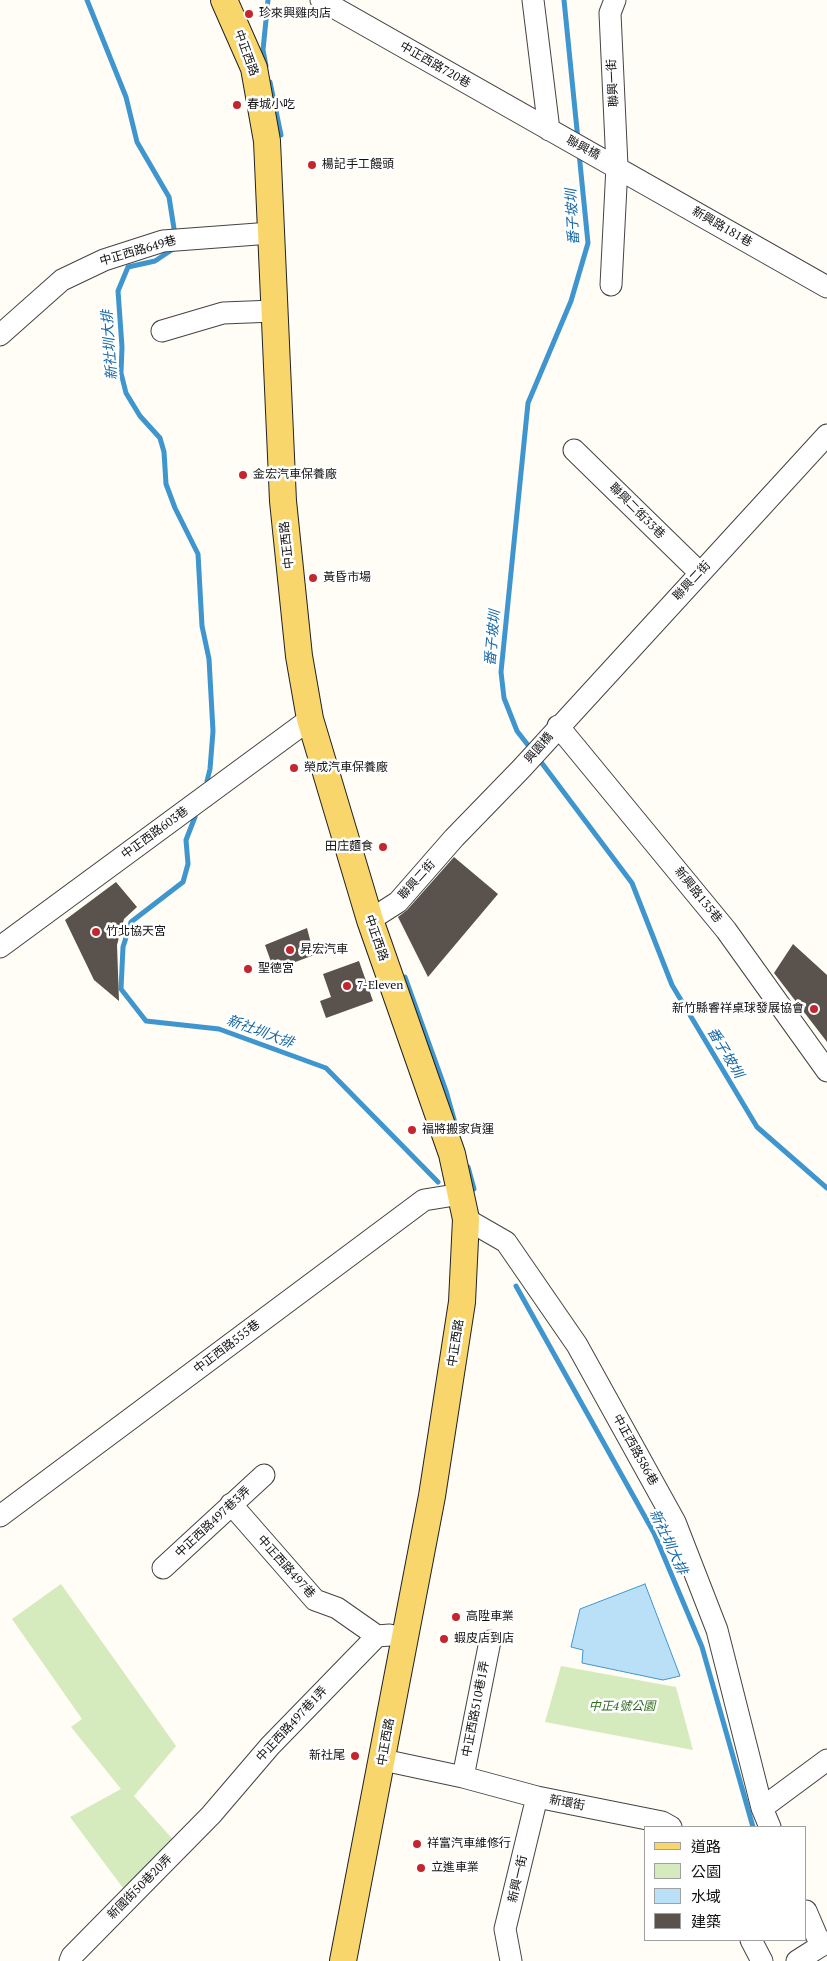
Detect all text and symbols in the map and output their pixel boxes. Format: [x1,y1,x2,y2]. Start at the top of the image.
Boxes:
place label: 珍來興雞肉店 [259,7,331,21]
marker: 珍來興雞肉店 [243,8,255,20]
street label: 中正西路 [231,28,261,78]
street label: 中正西路720巷 [397,39,473,91]
street label: 聯興一街 [605,59,621,107]
place label: 春城小吃 [247,98,295,112]
marker: 春城小吃 [231,99,243,111]
street label: 聯興橋 [564,133,602,163]
place label: 楊記手工饅頭 [322,158,394,172]
marker: 楊記手工饅頭 [306,159,318,171]
water label: 番子坡圳 [563,189,583,245]
street label: 新興路181巷 [689,204,755,250]
street label: 中正西路649巷 [98,233,178,269]
water label: 新社圳大排 [99,309,121,381]
place label: 金宏汽車保養廠 [253,468,337,482]
marker: 金宏汽車保養廠 [237,469,249,481]
street label: 聯興二街33巷 [606,480,668,542]
street label: 中正西路 [277,520,297,570]
street label: 聯興二街 [670,559,714,603]
place label: 黃昏市場 [323,571,371,585]
marker: 黃昏市場 [307,572,319,584]
water label: 番子坡圳 [482,609,504,667]
street label: 興園橋 [522,730,556,766]
place label: 榮成汽車保養廠 [304,761,388,775]
marker: 榮成汽車保養廠 [288,762,300,774]
street label: 中正西路603巷 [119,804,191,862]
place label: 田庄麵食 [325,840,373,854]
marker: 田庄麵食 [377,841,389,853]
street label: 聯興二街 [396,857,438,903]
street label: 新興路135巷 [671,864,725,926]
street label: 中正西路 [361,913,391,963]
place label: 竹北協天宮 [106,925,166,939]
marker: 竹北協天宮 [90,926,102,938]
place label: 昇宏汽車 [300,943,348,957]
marker: 昇宏汽車 [284,944,296,956]
place label: 聖德宮 [258,962,294,976]
marker: 聖德宮 [242,963,254,975]
place label: 7-Eleven [357,979,403,993]
marker: 7-Eleven [341,980,353,992]
place label: 新竹縣睿祥桌球發展協會 [672,1002,804,1016]
marker: 新竹縣睿祥桌球發展協會 [808,1003,820,1015]
water label: 新社圳大排 [224,1012,296,1052]
water label: 番子坡圳 [703,1025,747,1081]
place label: 福將搬家貨運 [422,1123,494,1137]
marker: 福將搬家貨運 [406,1124,418,1136]
street label: 中正西路555巷 [191,1317,263,1377]
street label: 中正西路 [445,1318,467,1368]
street label: 中正西路586巷 [610,1412,660,1488]
street label: 中正西路497巷3弄 [172,1483,254,1561]
water label: 新社圳大排 [646,1507,690,1577]
street label: 中正西路497巷 [254,1533,318,1601]
place label: 高陞車業 [466,1610,514,1624]
marker: 高陞車業 [450,1611,462,1623]
place label: 蝦皮店到店 [454,1632,514,1646]
marker: 蝦皮店到店 [438,1633,450,1645]
street label: 中正西路510巷1弄 [460,1660,492,1758]
street label: 中正西路497巷1弄 [253,1683,331,1765]
park label: 中正4號公園 [589,1700,655,1714]
street label: 中正西路 [375,1717,397,1767]
place label: 新社尾 [309,1749,345,1763]
marker: 新社尾 [349,1750,361,1762]
street label: 新環街 [548,1792,586,1814]
legend [644,1826,807,1941]
text: 道路 [691,1836,721,1856]
place label: 祥富汽車維修行 [427,1837,511,1851]
marker: 祥富汽車維修行 [411,1838,423,1850]
street label: 新國街50巷20弄 [105,1852,175,1922]
street label: 新興一街 [506,1854,530,1904]
place label: 立進車業 [431,1861,479,1875]
text: 公園 [691,1861,721,1881]
marker: 立進車業 [415,1862,427,1874]
text: 水域 [691,1886,721,1906]
text: 建築 [691,1911,721,1931]

